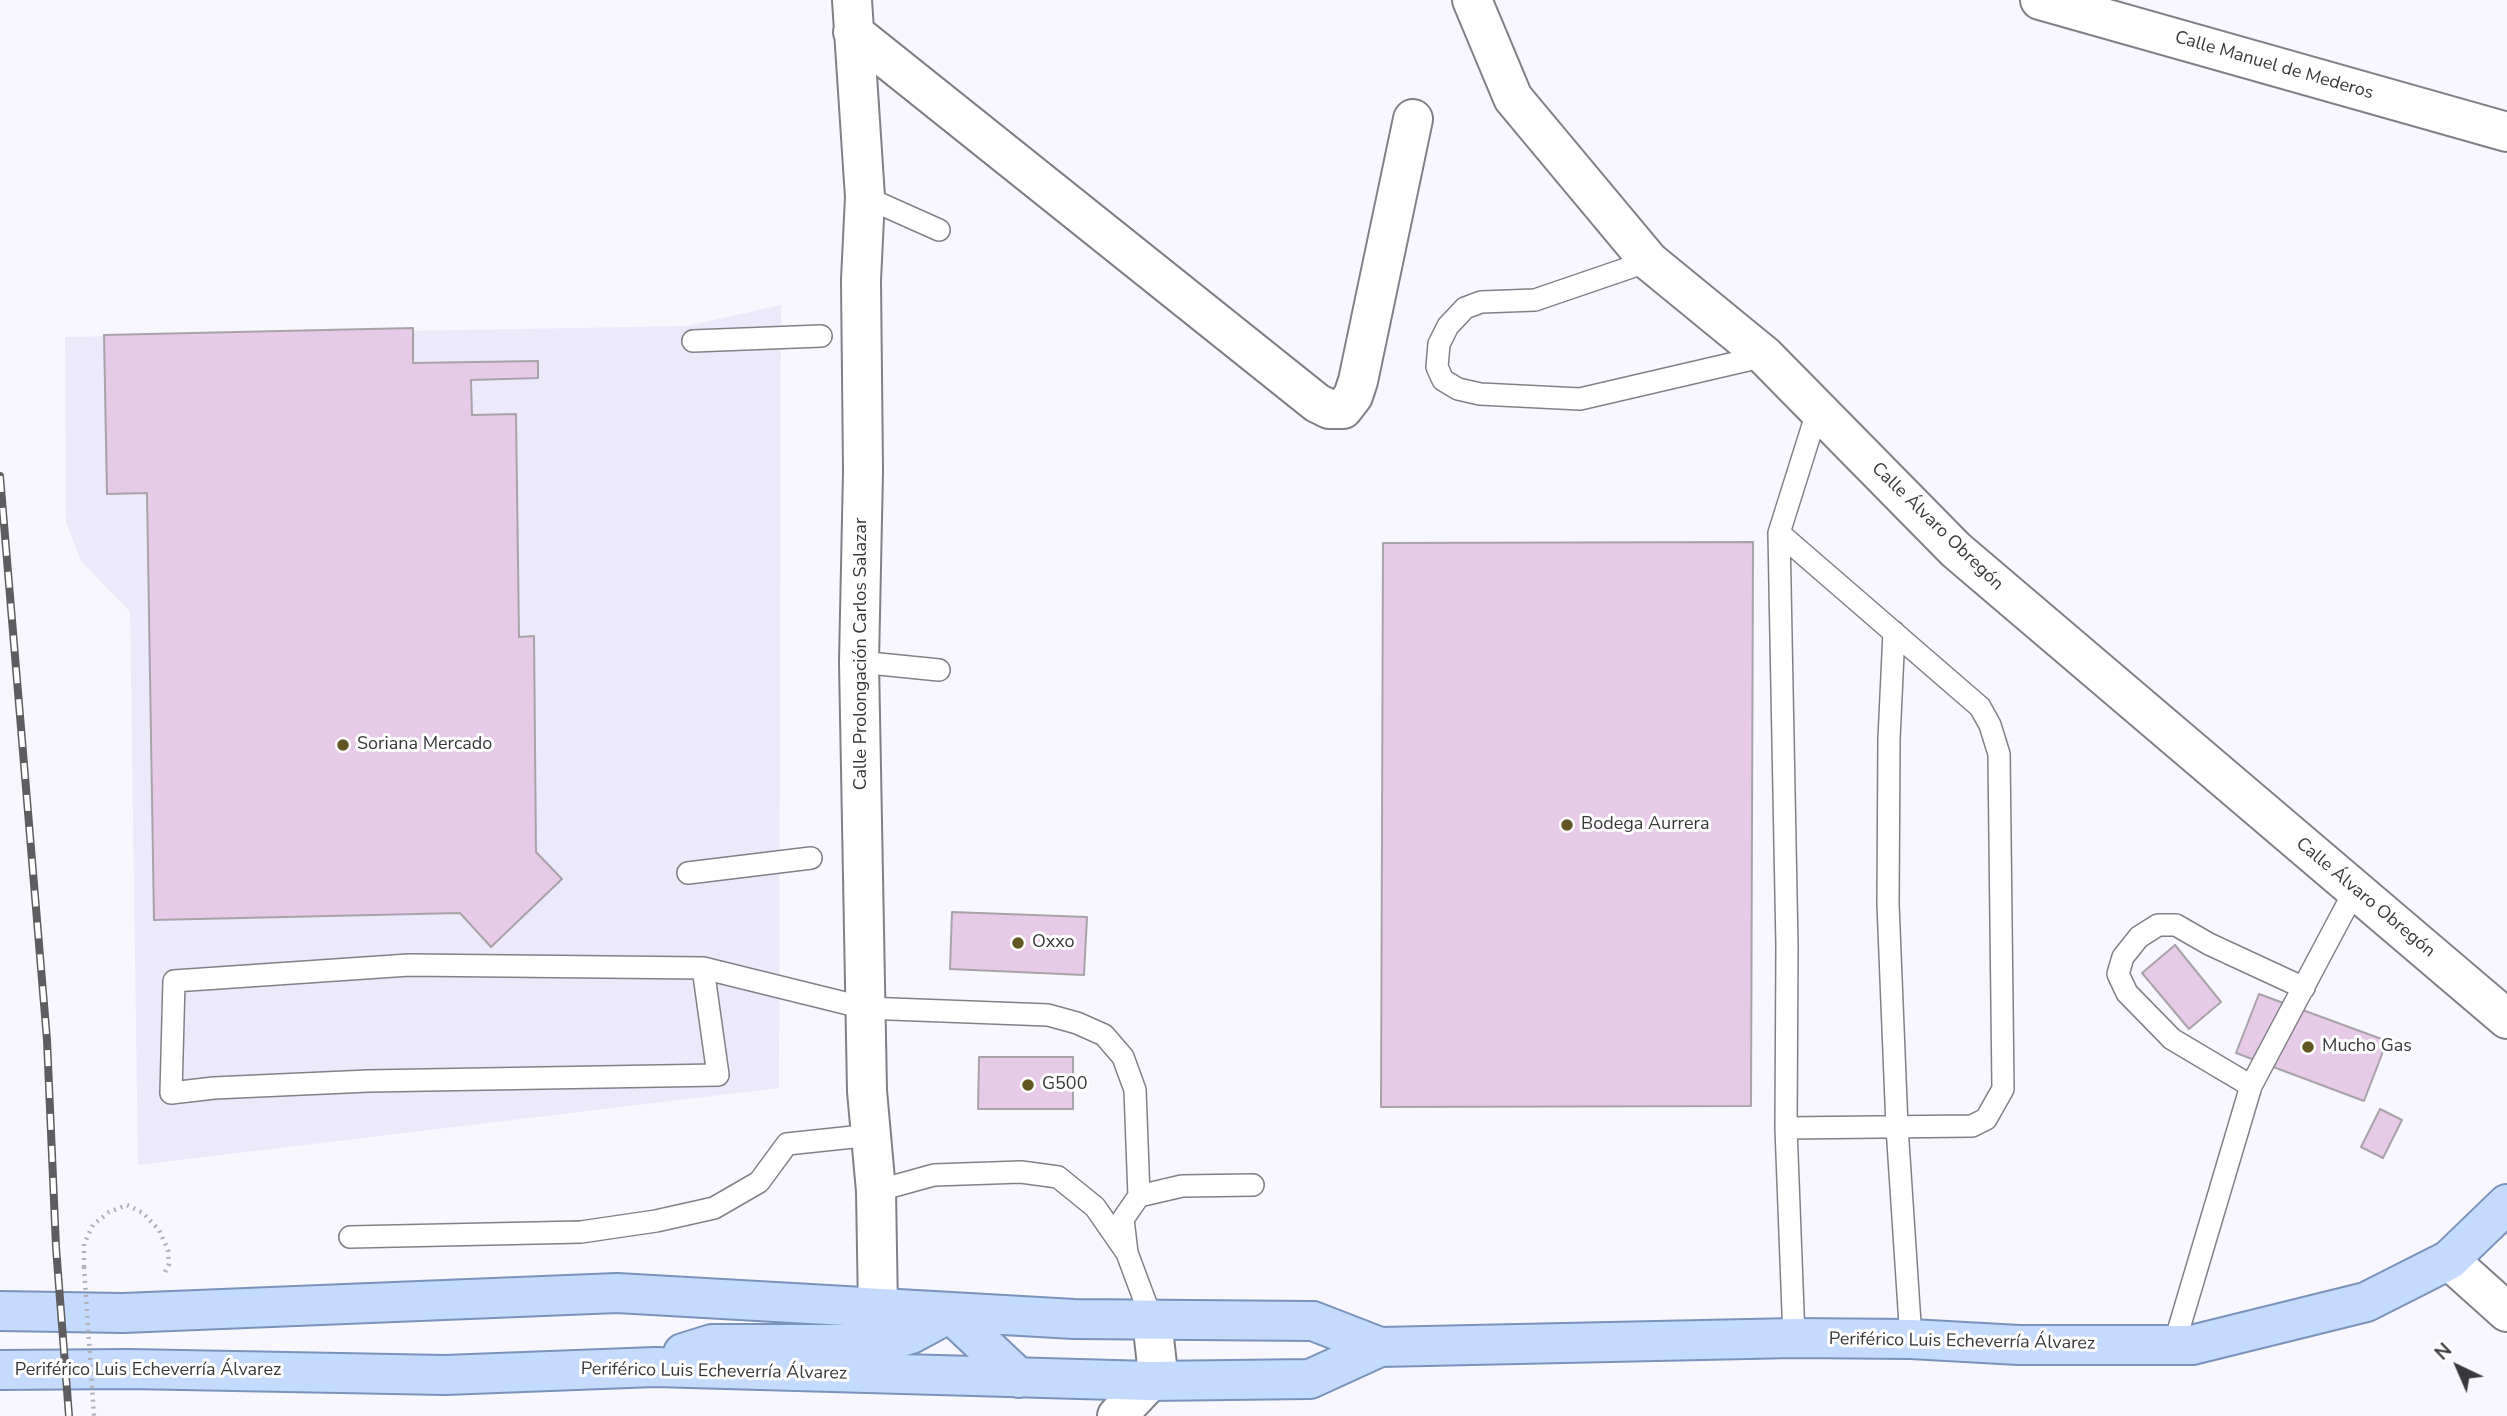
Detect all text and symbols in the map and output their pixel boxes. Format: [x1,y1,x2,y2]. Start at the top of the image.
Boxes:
street label: Calle Manuel de Mederos [2172,27,2376,105]
street label: Calle Álvaro Obregón [1867,458,2007,596]
street label: Calle Prolongación Carlos Salazar [851,518,873,790]
place label: Soriana Mercado [357,734,492,756]
marker: Soriana Mercado [335,737,351,753]
place label: Bodega Aurrera [1581,814,1709,836]
marker: Bodega Aurrera [1559,817,1575,833]
street label: Calle Álvaro Obregón [2291,833,2439,963]
place label: Oxxo [1032,932,1075,954]
marker: Oxxo [1010,935,1026,951]
place label: Mucho Gas [2322,1036,2412,1058]
marker: Mucho Gas [2300,1039,2316,1055]
place label: G500 [1042,1074,1087,1096]
marker: G500 [1020,1077,1036,1093]
street label: Periférico Luis Echeverría Álvarez [1829,1329,2095,1355]
north arrow [2423,1332,2493,1402]
text: N [2429,1338,2458,1366]
street label: Periférico Luis Echeverría Álvarez [581,1359,847,1385]
street label: Periférico Luis Echeverría Álvarez [15,1360,281,1382]

